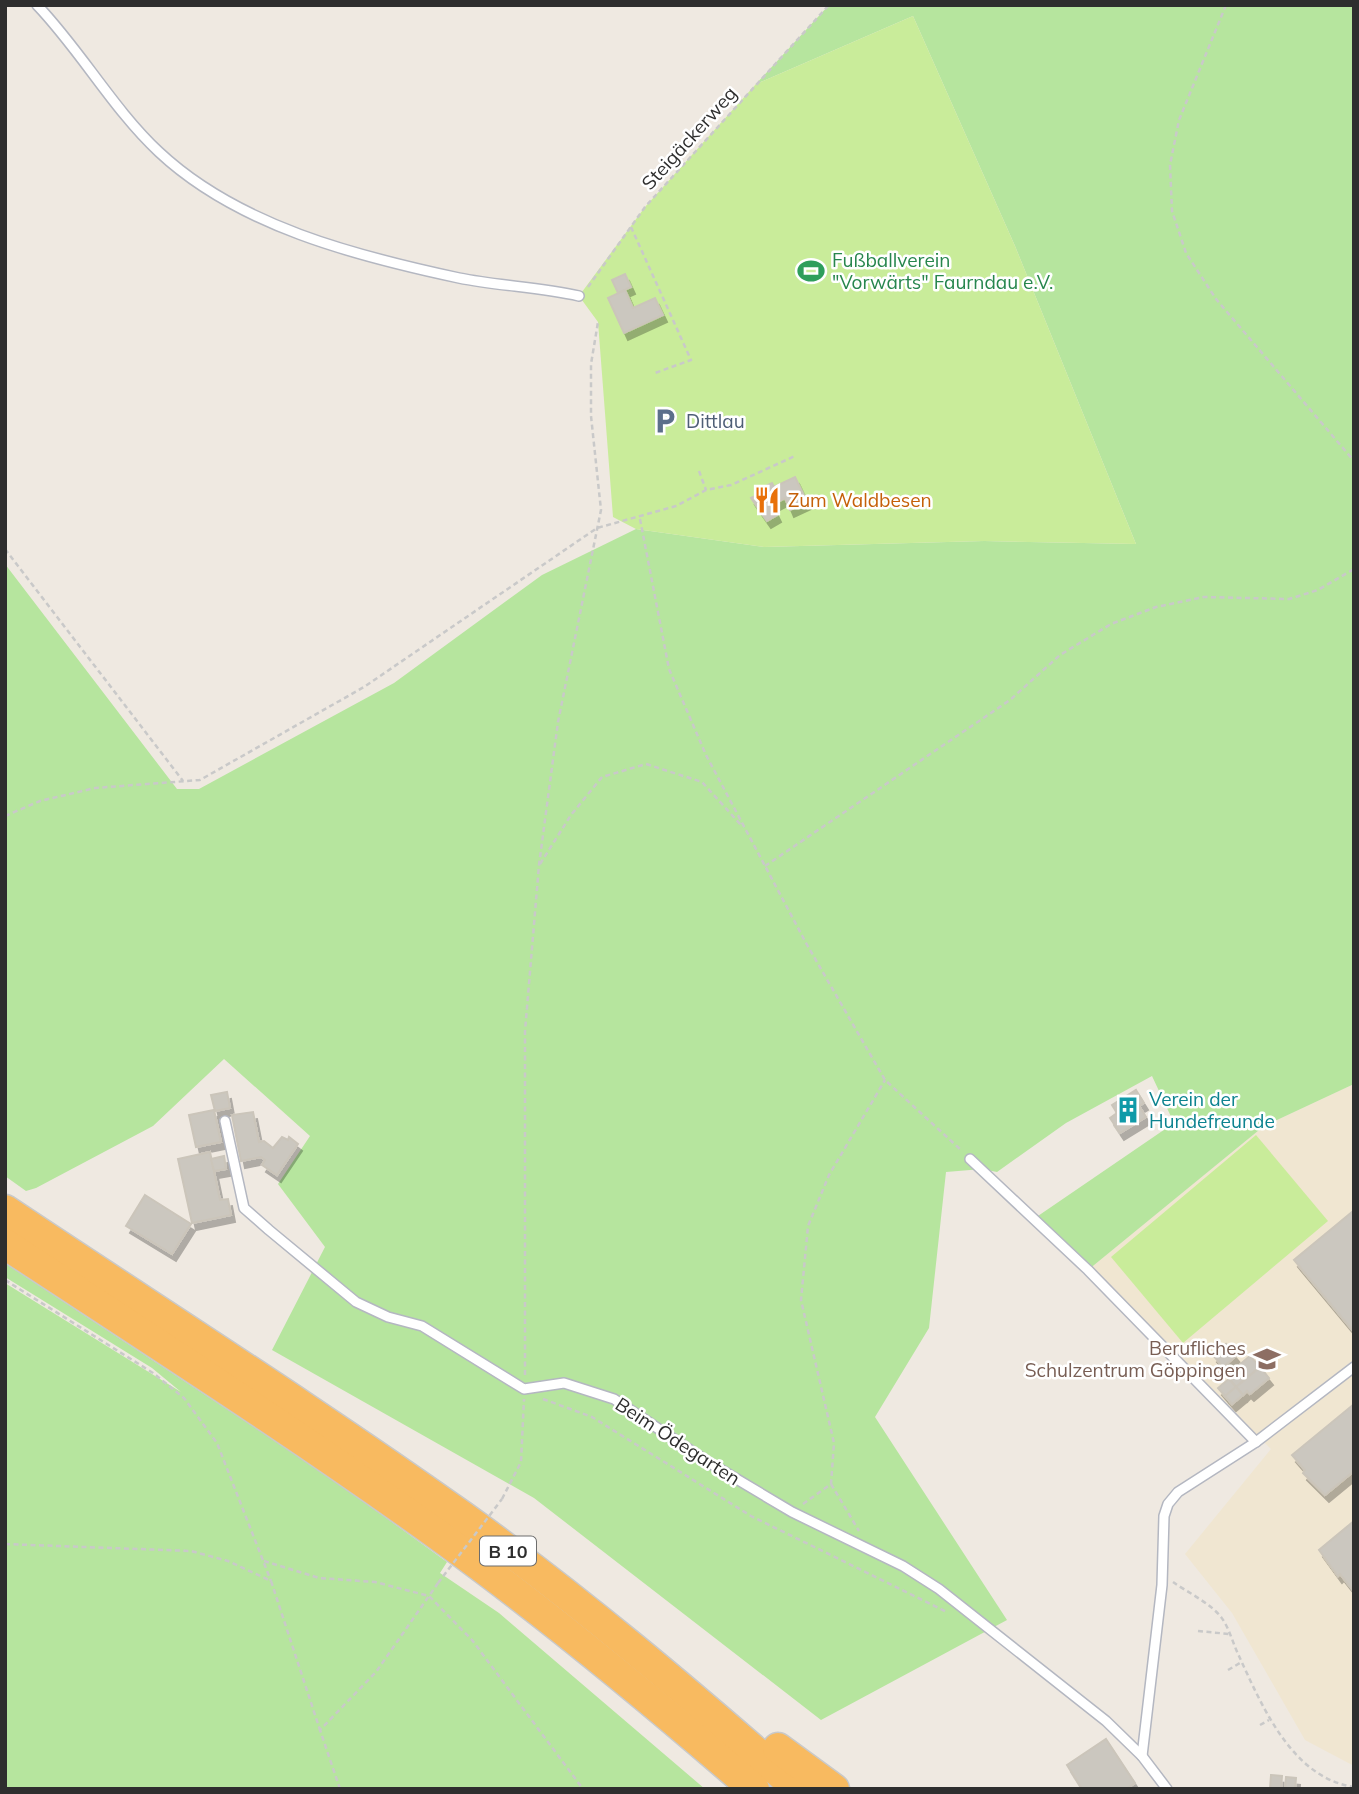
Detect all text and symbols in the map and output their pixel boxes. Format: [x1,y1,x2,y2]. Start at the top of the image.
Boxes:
street label: Steigäckerweg [636,81,742,195]
place label: Fußballverein "Vorwärts" Faurndau e.V. [832,248,1053,294]
sports icon: Fußballverein "Vorwärts" Faurndau e.V. [796,256,826,286]
parking icon: Dittlau [650,406,680,436]
place label: Dittlau [686,409,745,433]
restaurant icon: Zum Waldbesen [752,485,782,515]
place label: Zum Waldbesen [788,488,932,512]
place label: Verein der Hundefreunde [1149,1087,1275,1133]
building icon: Verein der Hundefreunde [1113,1095,1143,1125]
place label: Berufliches Schulzentrum Göppingen [1025,1336,1246,1382]
school or university icon: Berufliches Schulzentrum Göppingen [1252,1344,1282,1374]
street label: Beim Ödegarten [611,1392,745,1490]
road number: B 10 [480,1536,536,1566]

